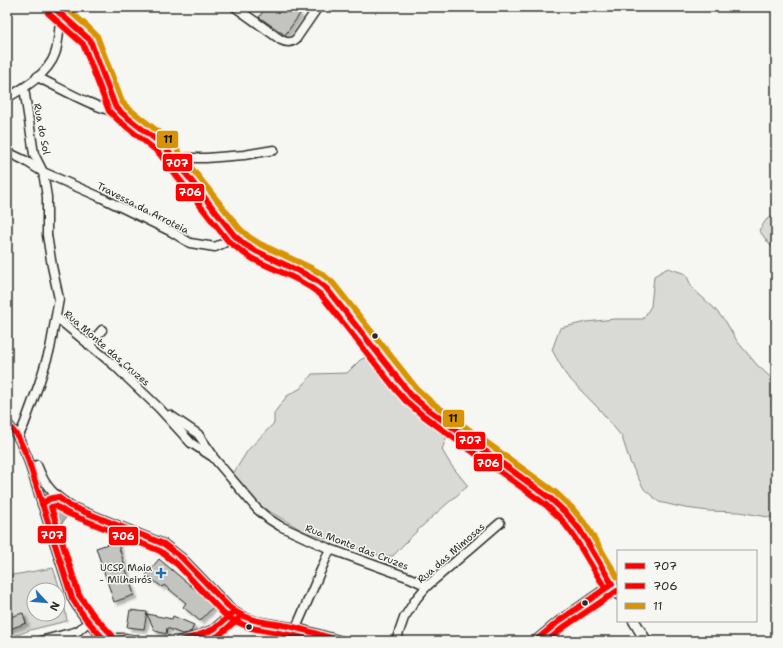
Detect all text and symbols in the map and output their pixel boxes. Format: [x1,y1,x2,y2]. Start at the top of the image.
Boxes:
street label: Rua do Sol [31,102,53,156]
line badge: 11 [156,130,179,149]
text: 11 [163,132,173,147]
line badge: 707 [162,153,193,172]
text: 707 [166,156,189,171]
street label: Travessa da Arroteia [95,179,192,237]
line badge: 706 [175,183,205,202]
text: 706 [179,185,202,200]
street label: Rua Monte das Cruzes [61,307,153,389]
unlabelled marker [370,331,380,341]
line badge: 11 [442,409,465,428]
text: 11 [448,411,458,426]
line badge: 707 [455,431,486,450]
text: 707 [459,433,482,448]
line badge: 706 [473,453,503,472]
text: 706 [477,456,500,471]
street label: Rua das Mimosas [414,520,488,586]
street label: Rua Monte das Cruzes [304,521,411,573]
line badge: 707 [37,525,67,544]
line badge: 706 [108,526,139,546]
text: 707 [41,528,64,543]
text: 706 [112,529,135,544]
legend [617,550,757,622]
text: 707 [653,558,677,574]
place label: UCSP Maia - Milheirós [99,561,153,586]
marker: UCSP Maia - Milheirós [155,567,167,579]
text: 706 [653,578,678,594]
north arrow [26,582,66,622]
unlabelled marker [580,598,590,608]
text: 11 [653,598,663,614]
text: N [46,599,63,614]
unlabelled marker [244,622,254,632]

